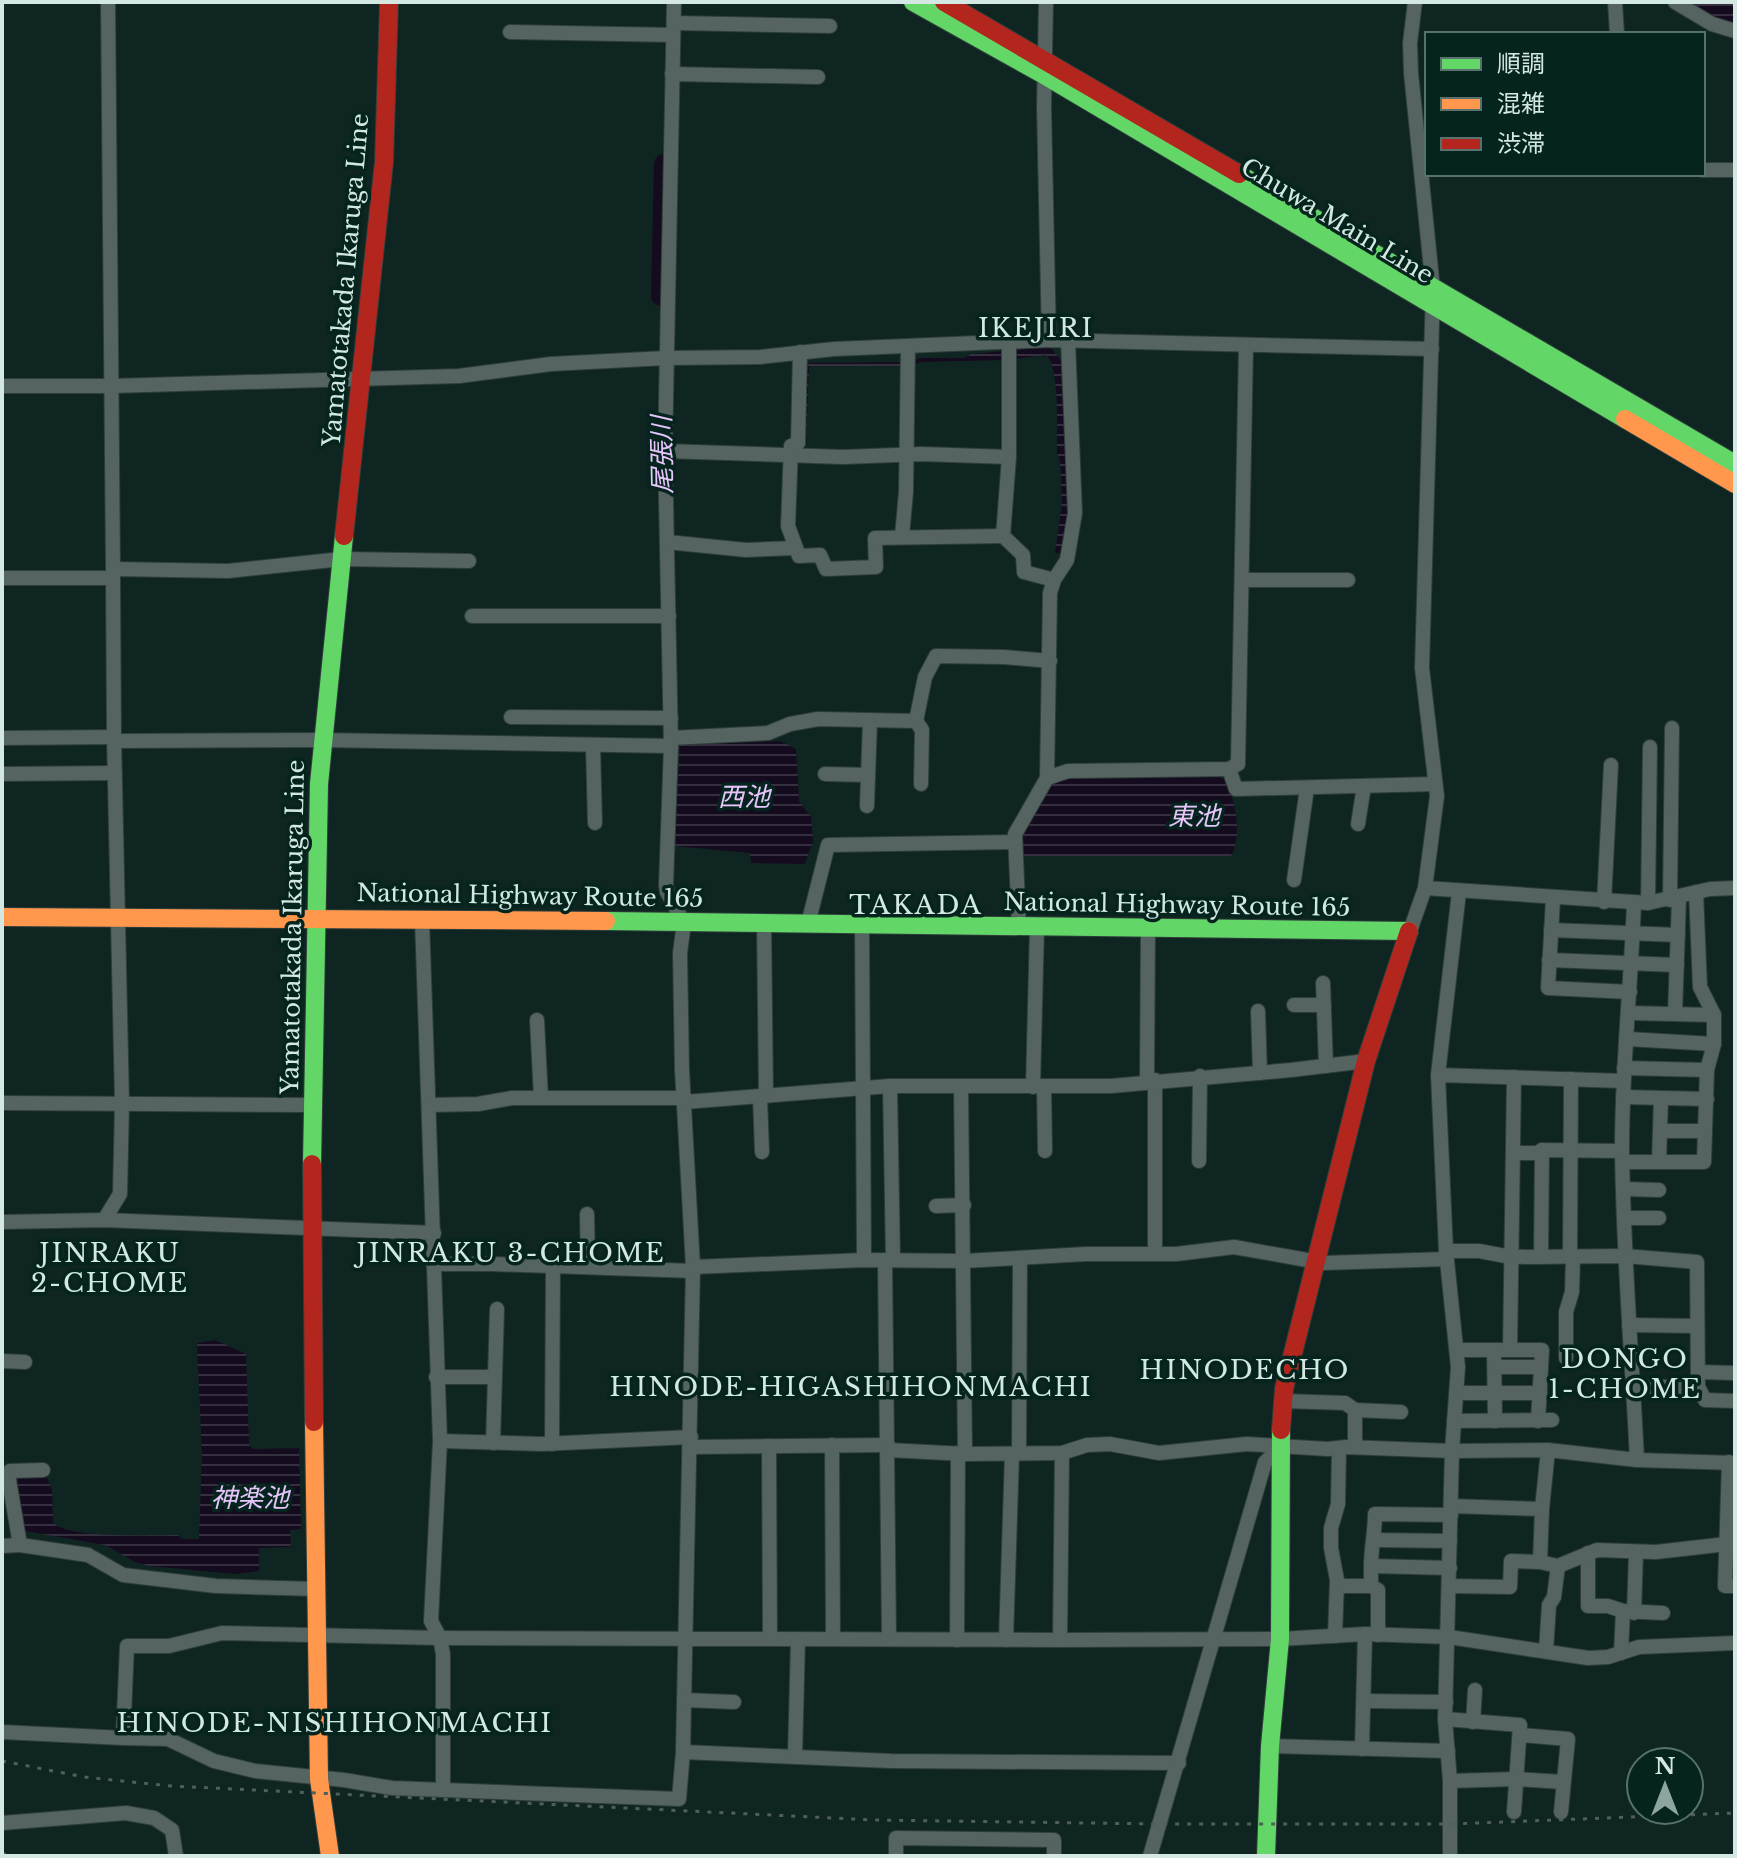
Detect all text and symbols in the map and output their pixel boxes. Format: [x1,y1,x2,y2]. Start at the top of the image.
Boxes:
legend [1425,32,1705,176]
text: 順調 [1497,49,1545,78]
text: 混雑 [1497,89,1545,118]
street label: Yamatotakada Ikaruga Line [316,112,375,449]
text: 渋滞 [1497,129,1545,158]
street label: Chuwa Main Line [1236,152,1439,289]
district label: IKEJIRI [978,312,1094,344]
water label: 尾張川 [645,413,679,494]
street label: Yamatotakada Ikaruga Line [275,759,310,1096]
water label: 西池 [718,781,773,813]
water label: 東池 [1168,800,1223,832]
street label: National Highway Route 165 [356,878,704,913]
street label: National Highway Route 165 [1003,887,1351,922]
district label: TAKADA [849,889,983,921]
district label: JINRAKU 2-CHOME [31,1237,189,1299]
district label: JINRAKU 3-CHOME [353,1237,666,1269]
district label: DONGO 1-CHOME [1548,1343,1702,1405]
district label: HINODECHO [1140,1354,1350,1386]
district label: HINODE-HIGASHIHONMACHI [610,1371,1093,1403]
water label: 神楽池 [211,1482,292,1514]
district label: HINODE-NISHIHONMACHI [117,1707,553,1739]
north arrow [1625,1746,1705,1826]
text: N [1655,1753,1676,1780]

